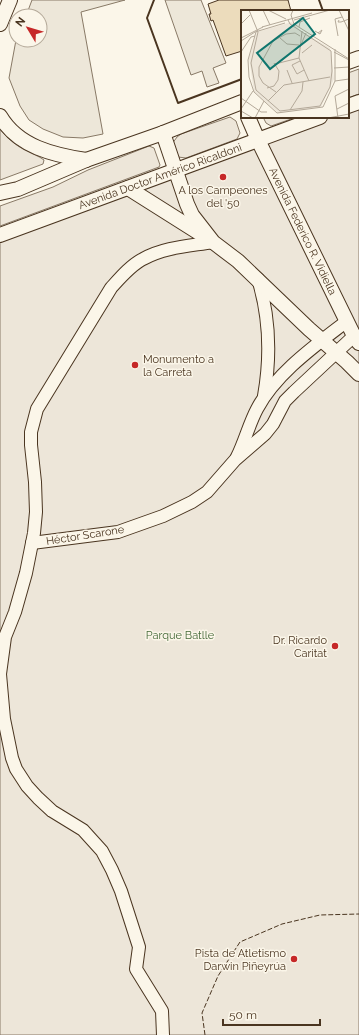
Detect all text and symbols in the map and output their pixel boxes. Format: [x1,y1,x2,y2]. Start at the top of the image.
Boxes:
north arrow [8,8,48,48]
inset map [241,10,349,118]
text: N [13,15,28,29]
street label: Avenida Doctor Américo Ricaldoni [77,141,244,212]
street label: Avenida Federico R. Vidiella [266,165,339,297]
marker: A los Campeones del '50 [218,172,228,182]
place label: A los Campeones del '50 [178,184,268,210]
place label: Monumento a la Carreta [143,353,214,379]
marker: Monumento a la Carreta [130,360,140,370]
street label: Héctor Scarone [45,523,126,548]
park label: Parque Batlle [146,629,215,642]
place label: Dr. Ricardo Caritat [273,634,327,660]
marker: Dr. Ricardo Caritat [330,641,340,651]
place label: Pista de Atletismo Darwin Piñeyrúa [195,947,286,973]
marker: Pista de Atletismo Darwin Piñeyrúa [289,954,299,964]
scale bar [223,1001,320,1027]
text: 50 m [229,1008,257,1022]

